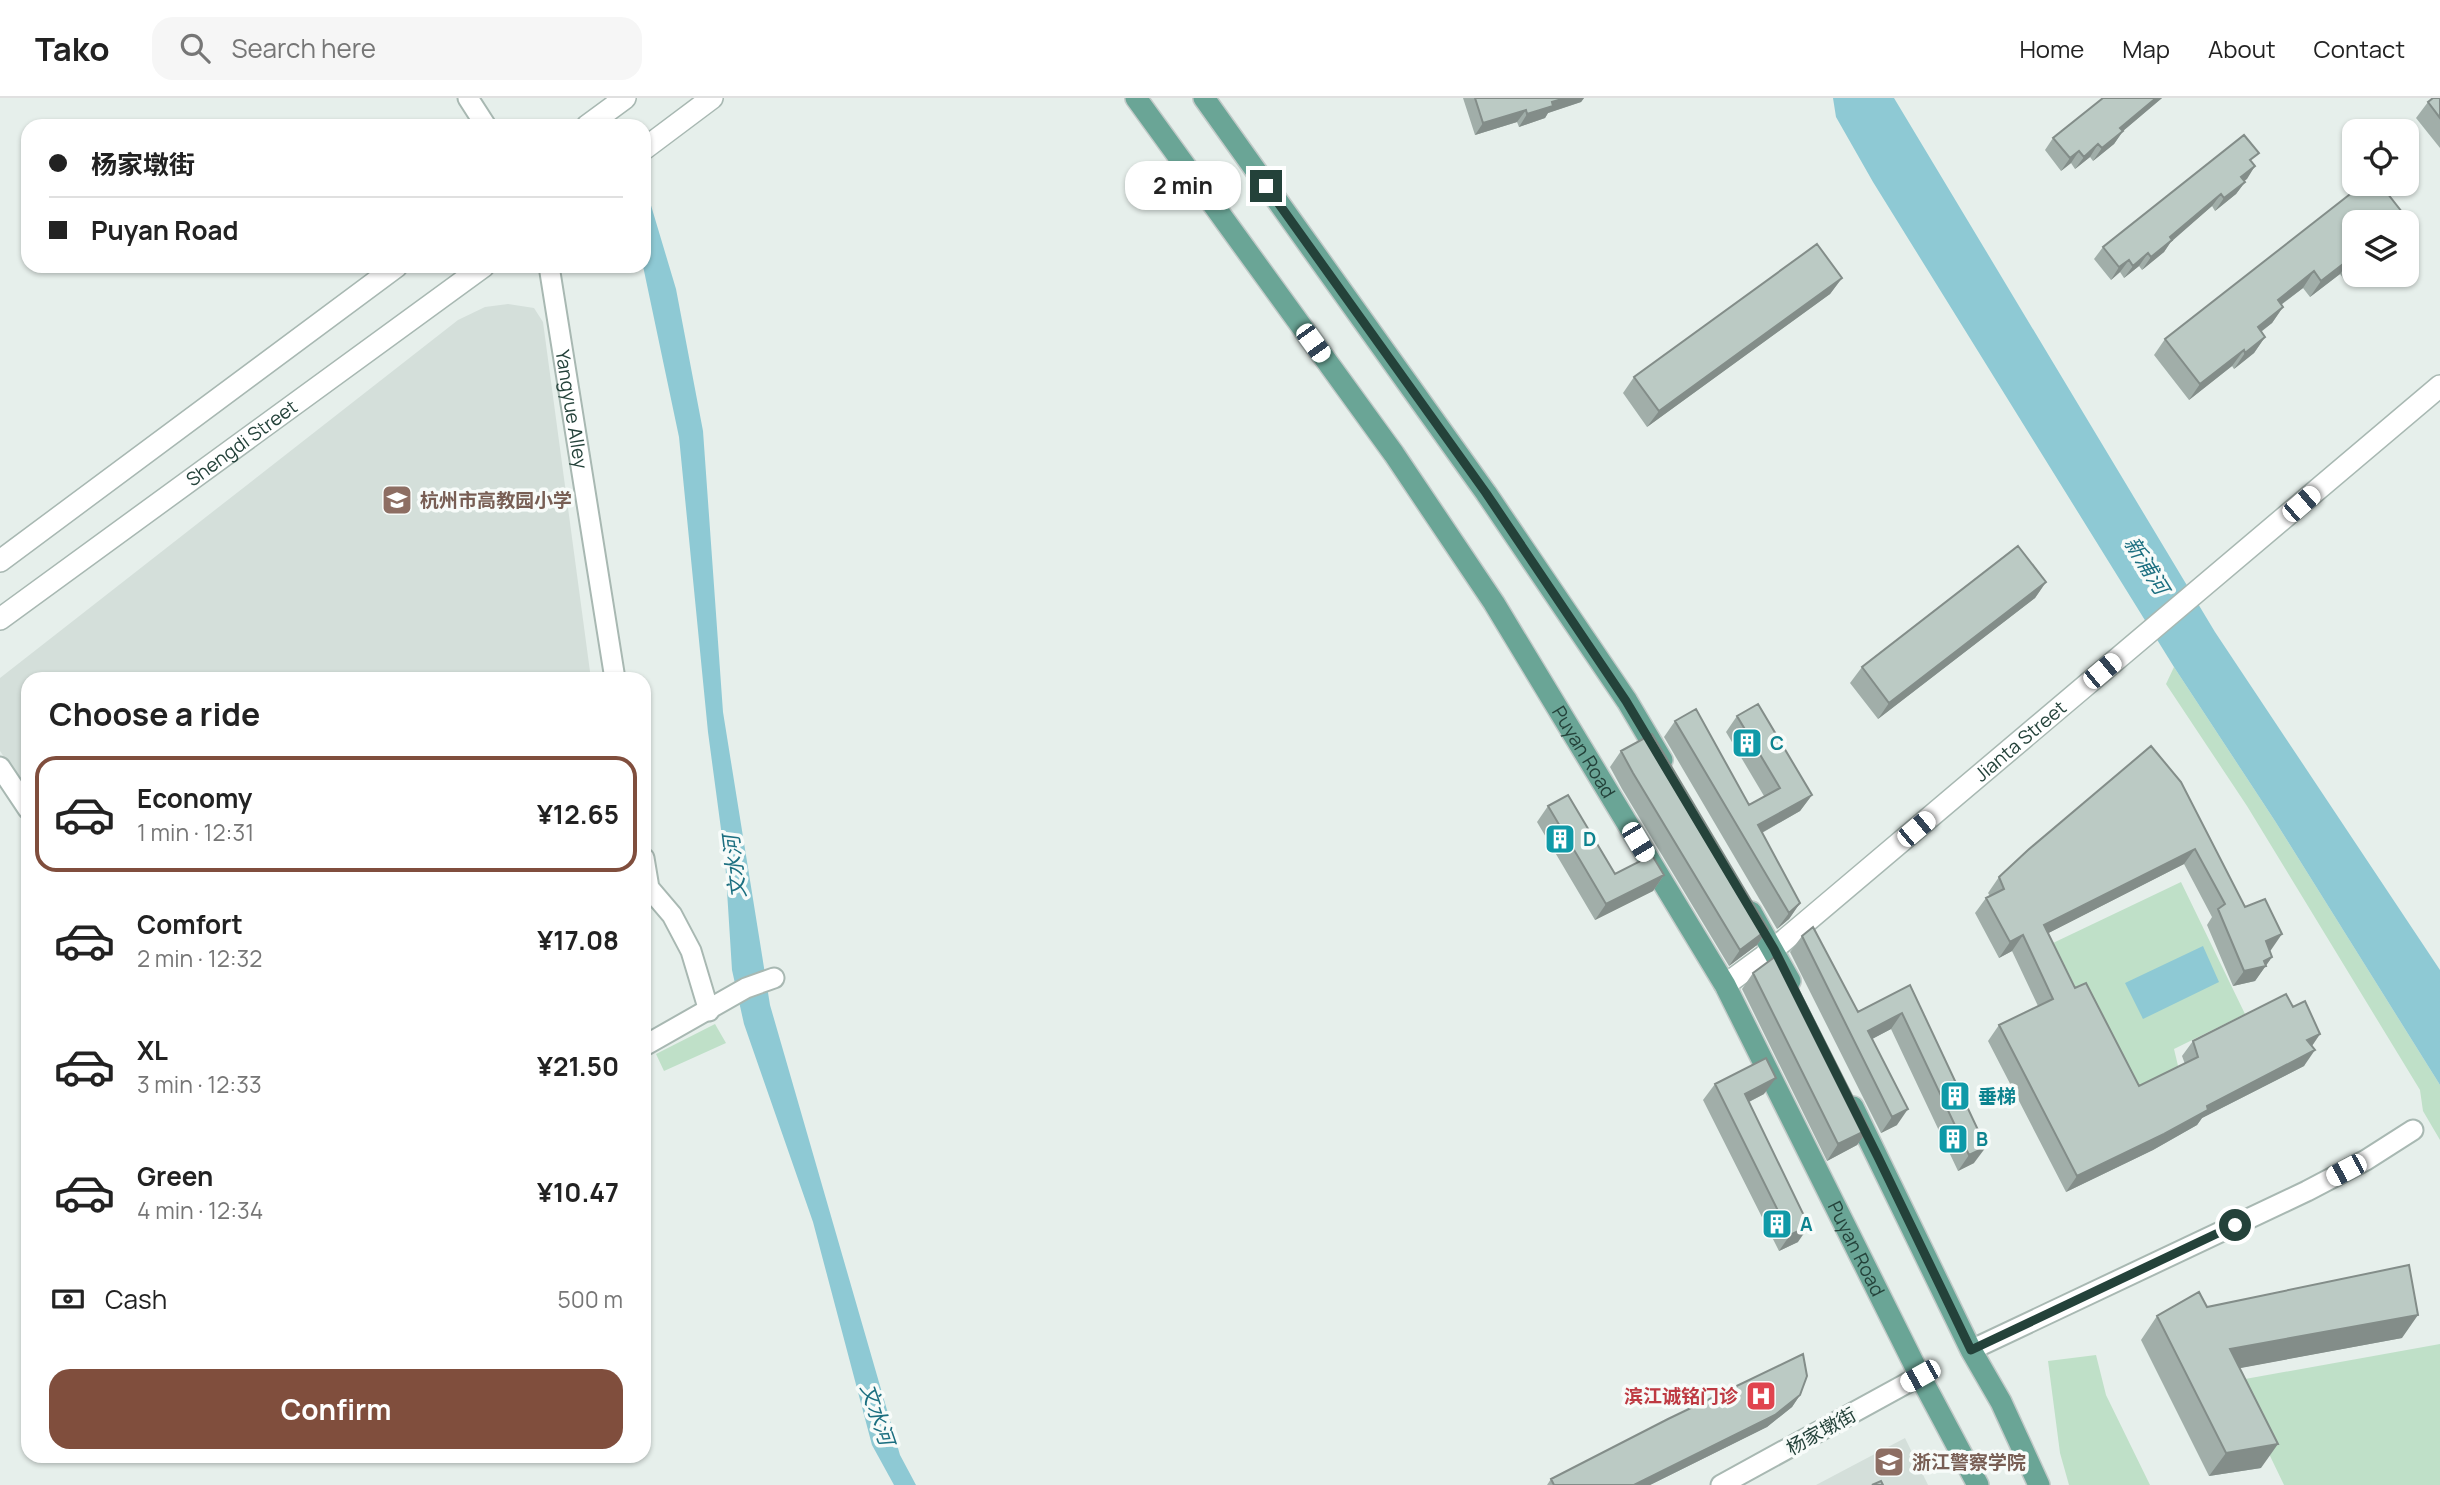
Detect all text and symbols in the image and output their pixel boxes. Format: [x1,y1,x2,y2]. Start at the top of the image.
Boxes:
search box [152,17,642,80]
text: Tako [35,26,110,71]
icon: search [176,29,214,67]
text: Search here [232,30,376,66]
text: Home [2019,32,2084,65]
text: Map [2122,32,2170,65]
text: About [2208,32,2276,65]
text: Contact [2314,32,2405,65]
map controls [2342,119,2419,287]
button: locate [2342,119,2419,196]
text: 杨家墩街 [91,146,195,182]
callout: 2 min [1126,162,1242,210]
text: 2 min [1153,169,1213,201]
route end [1250,170,1282,202]
button: layers [2342,210,2419,287]
text: Puyan Road [91,212,239,248]
car [1293,320,1334,366]
street label: Yangyue Alley [550,348,594,471]
street label: Shengdi Street [181,393,302,492]
car [2279,482,2324,526]
school or university icon: 杭州市高教园小学 [380,483,414,517]
place label: 杭州市高教园小学 [420,487,572,513]
water label: 新浦河 [2118,531,2178,603]
car [2080,649,2125,693]
text: Choose a ride [49,692,260,736]
street label: Jianta Street [1969,695,2072,787]
street label: Puyan Road [1546,701,1622,803]
building icon: C [1730,726,1764,760]
place label: C [1770,730,1784,756]
text: Economy [137,780,252,816]
icon: car [53,783,116,846]
text: ¥12.65 [537,796,619,832]
car [1894,807,1939,851]
text: 1 min · 12:31 [137,816,254,848]
car [1619,819,1658,865]
building icon: D [1543,822,1577,856]
place label: D [1583,826,1596,852]
water label: 文水河 [716,830,752,900]
text: Comfort [137,906,243,942]
icon: car [53,909,116,972]
text: ¥17.08 [537,922,619,958]
text: 2 min · 12:32 [137,942,262,974]
text: XL [137,1032,168,1068]
icon: car [53,1035,116,1098]
text: ¥21.50 [537,1048,619,1084]
text: 3 min · 12:33 [137,1068,262,1100]
building icon: 垂梯 [1938,1079,1972,1113]
place label: 垂梯 [1978,1083,2016,1109]
building icon: B [1936,1122,1970,1156]
place label: B [1976,1126,1988,1152]
car [2323,1151,2370,1189]
text: Green [137,1158,213,1194]
icon: car [53,1161,116,1224]
text: ¥10.47 [537,1174,619,1210]
text: 4 min · 12:34 [137,1194,263,1226]
street label: Puyan Road [1822,1197,1891,1300]
building icon: A [1760,1207,1794,1241]
route start [2219,1209,2251,1241]
place label: A [1800,1211,1813,1237]
icon: cash [49,1280,87,1318]
text: Cash [105,1281,167,1317]
text: 500 m [558,1283,623,1315]
car [1897,1357,1944,1395]
button: Confirm [49,1369,623,1449]
hospital icon: 滨江诚铭门诊 [1744,1379,1778,1413]
water label: 文水河 [855,1380,903,1452]
place label: 滨江诚铭门诊 [1624,1383,1739,1409]
street label: 杨家墩街 [1781,1401,1861,1461]
school or university icon: 浙江警察学院 [1872,1445,1906,1479]
place label: 浙江警察学院 [1912,1449,2026,1475]

